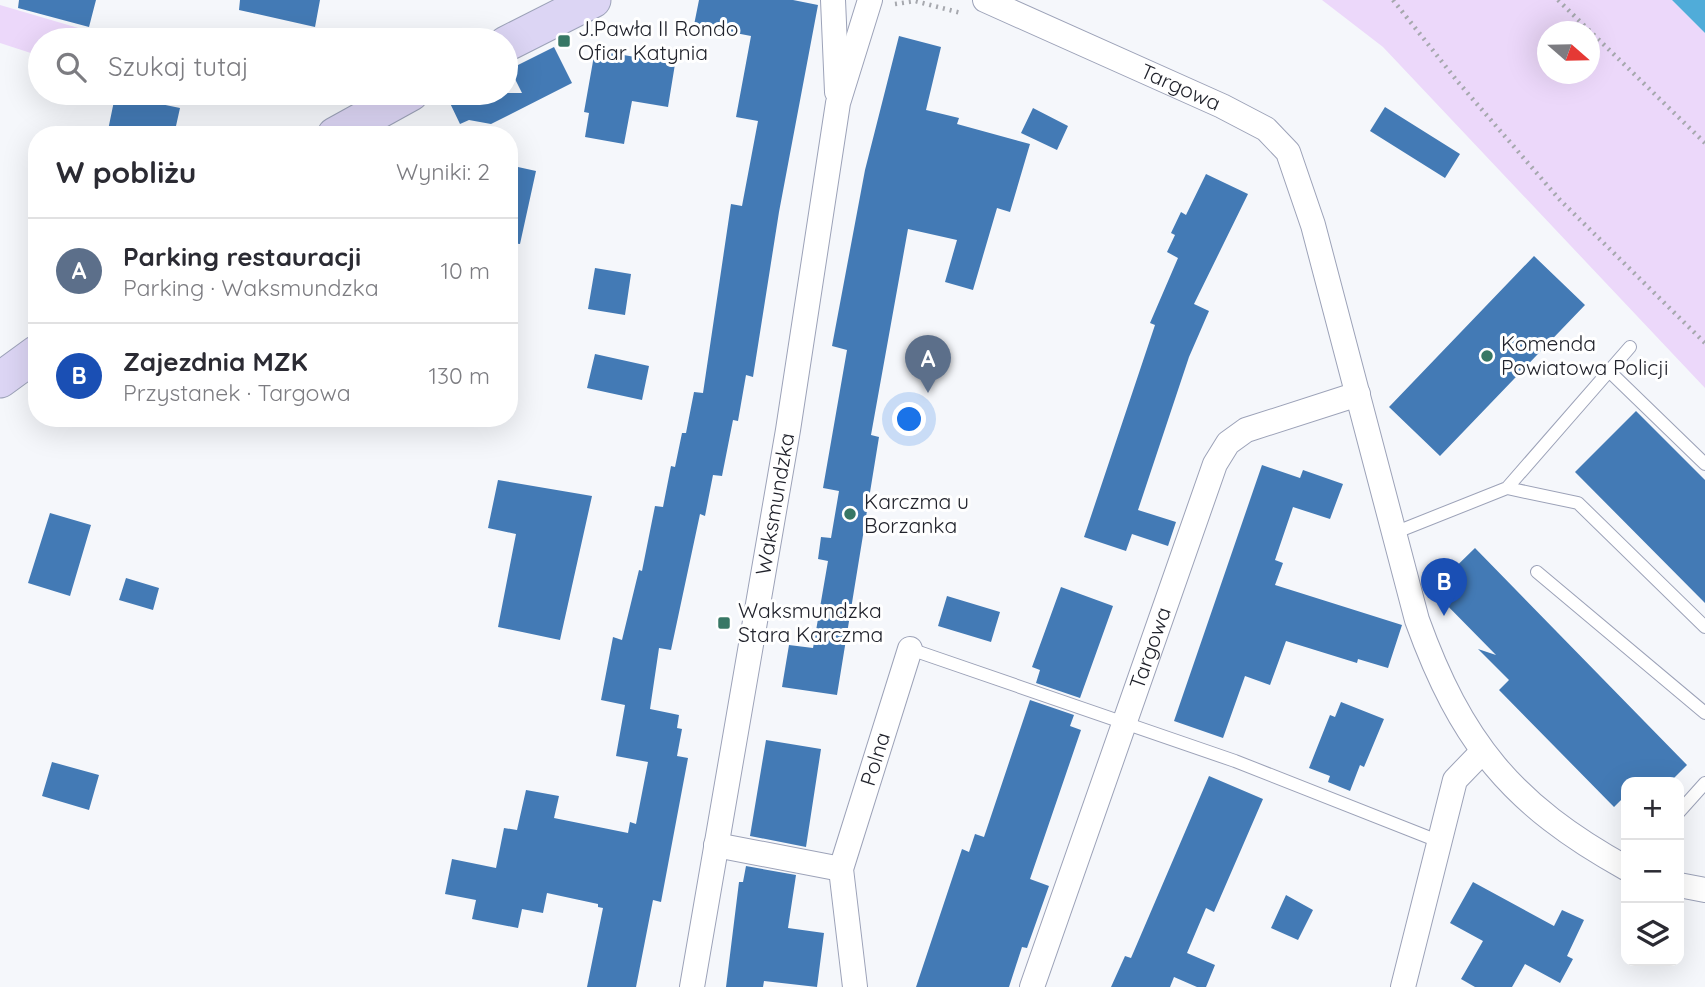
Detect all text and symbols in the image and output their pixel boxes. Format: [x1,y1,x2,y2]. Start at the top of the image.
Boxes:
place label: J.Pawła II Rondo Ofiar Katynia [578,15,738,65]
north arrow [1537,21,1600,84]
search box [28,28,518,105]
marker: J.Pawła II Rondo Ofiar Katynia [556,33,572,49]
icon: search [52,48,90,86]
text: Szukaj tutaj [108,50,249,83]
street label: Targowa [1137,57,1225,116]
text: W pobliżu [56,153,196,191]
text: Wyniki: 2 [396,157,490,186]
text: Parking restauracji [123,240,361,273]
text: A [72,256,86,285]
text: 10 m [441,256,490,285]
text: Parking · Waksmundzka [123,273,379,302]
place label: Komenda Powiatowa Policji [1501,330,1668,380]
pin: A [905,335,951,393]
text: Zajezdnia MZK [123,345,308,378]
marker: Komenda Powiatowa Policji [1479,348,1495,364]
text: B [71,361,87,390]
text: 130 m [428,361,490,390]
text: Przystanek · Targowa [123,378,351,407]
your location [892,402,926,436]
street label: Waksmundzka [749,431,799,577]
place label: Karczma u Borzanka [864,488,969,538]
marker: Karczma u Borzanka [842,506,858,522]
pin: B [1421,558,1467,616]
place label: Waksmundzka Stara Karczma [738,597,883,647]
street label: Targowa [1123,603,1176,692]
marker: Waksmundzka Stara Karczma [716,615,732,631]
street label: Polna [854,729,895,789]
map controls [1621,777,1684,966]
button: + [1621,777,1684,840]
button: − [1621,840,1684,903]
button: layers [1621,903,1684,966]

